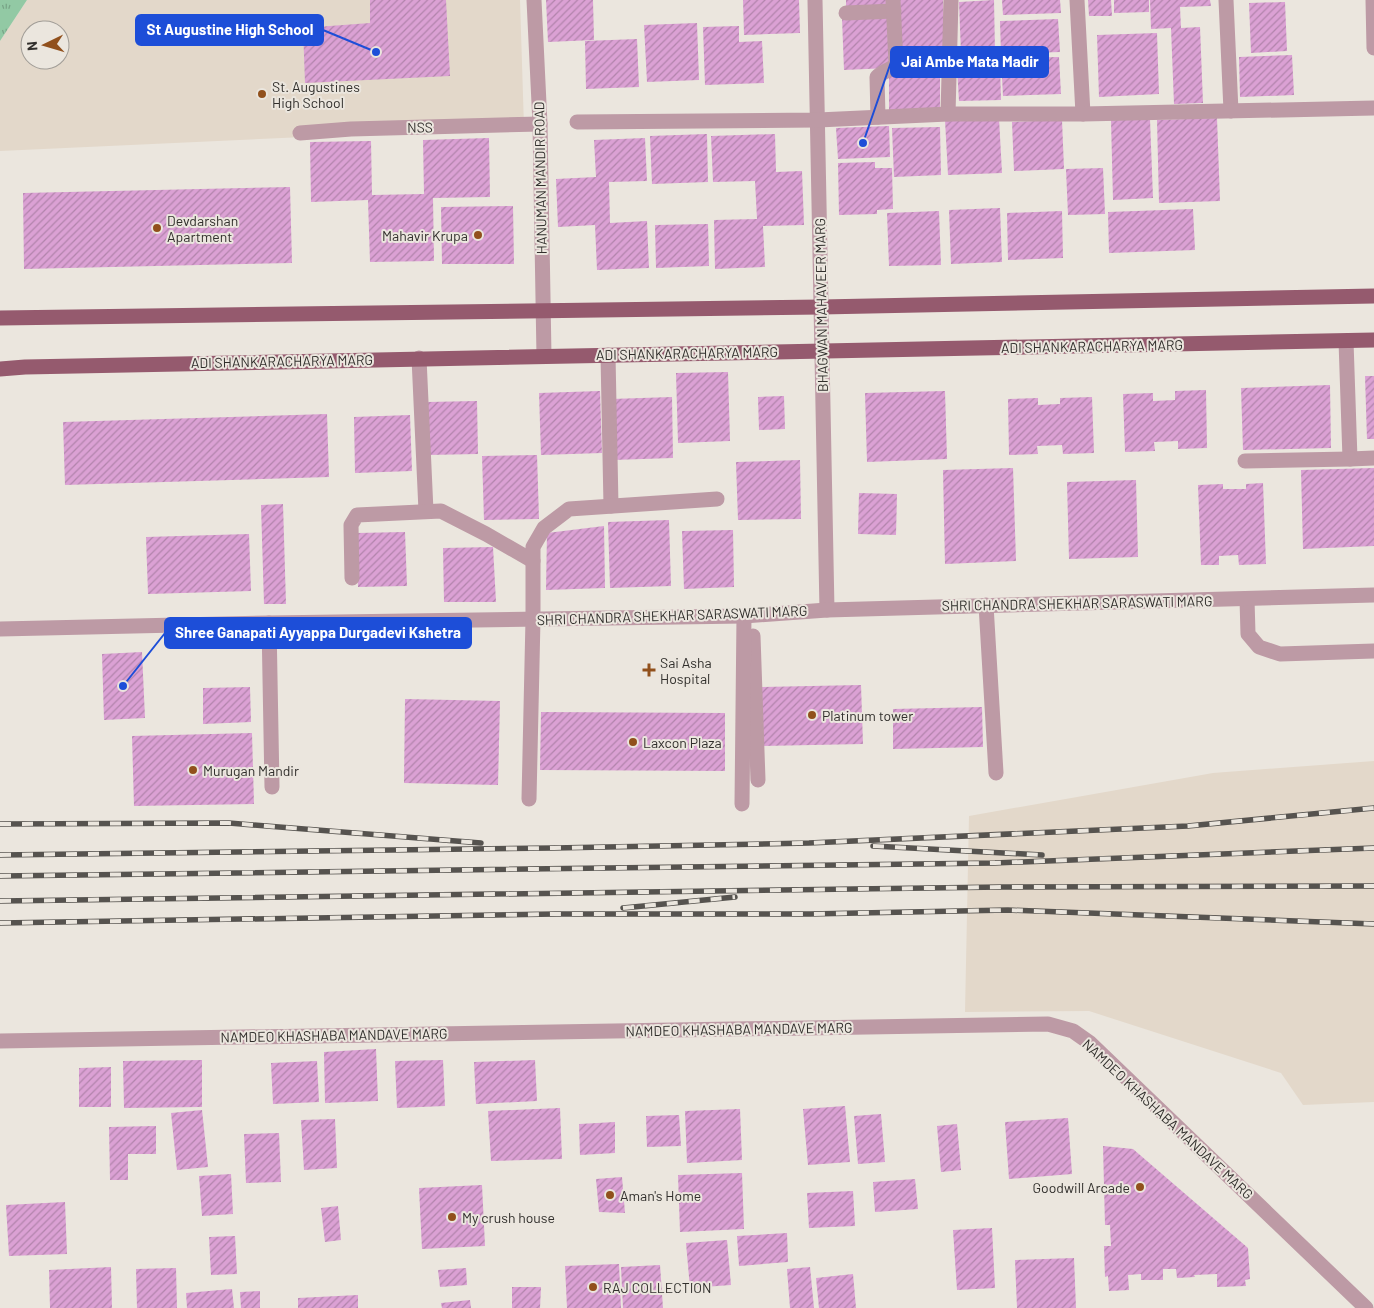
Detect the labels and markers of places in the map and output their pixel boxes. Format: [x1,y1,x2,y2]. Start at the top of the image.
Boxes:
callout: St Augustine High School [136,15,323,45]
callout: Jai Ambe Mata Madir [891,47,1048,77]
place label: St. Augustines High School [272,78,360,111]
marker: St. Augustines High School [256,88,268,100]
place label: Devdarshan Apartment [167,212,238,245]
marker: Devdarshan Apartment [151,222,163,234]
place label: Mahavir Krupa [382,227,468,244]
marker: Mahavir Krupa [472,229,484,241]
callout: Shree Ganapati Ayyappa Durgadevi Kshetra [165,618,471,648]
place label: Sai Asha Hospital [660,654,712,687]
marker: Sai Asha Hospital [642,663,656,677]
place label: Platinum tower [822,707,913,724]
marker: Platinum tower [806,709,818,721]
place label: Laxcon Plaza [643,734,722,751]
marker: Laxcon Plaza [627,736,639,748]
place label: Murugan Mandir [203,762,299,779]
marker: Murugan Mandir [187,764,199,776]
place label: Goodwill Arcade [1033,1179,1130,1196]
marker: Goodwill Arcade [1134,1181,1146,1193]
place label: Aman's Home [620,1187,701,1204]
marker: Aman's Home [604,1189,616,1201]
place label: My crush house [462,1209,555,1226]
marker: My crush house [446,1211,458,1223]
place label: RAJ COLLECTION [603,1279,711,1296]
marker: RAJ COLLECTION [587,1281,599,1293]

